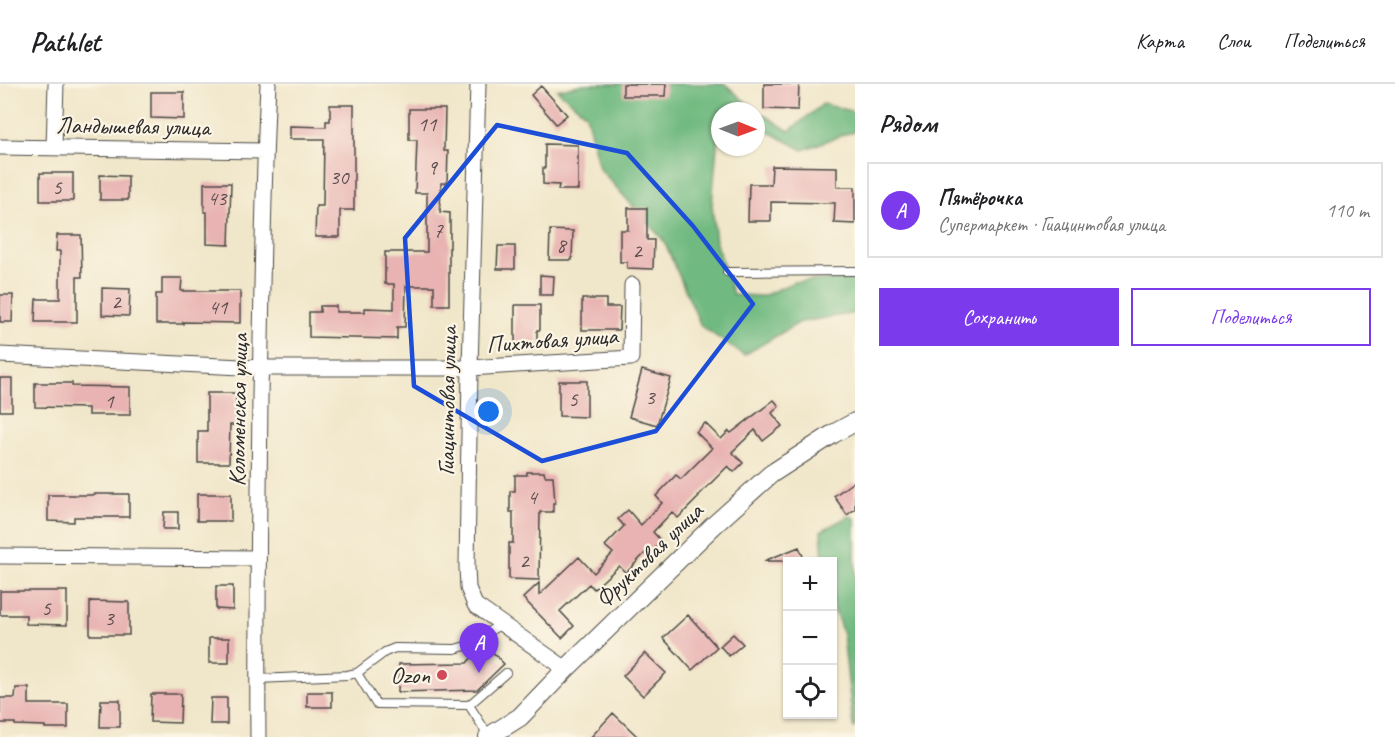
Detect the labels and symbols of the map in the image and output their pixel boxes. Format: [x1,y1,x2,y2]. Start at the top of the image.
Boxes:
north arrow [711,102,765,156]
street label: Ландышевая улица [56,110,212,142]
house number: 11 [418,111,438,137]
house number: 9 [427,154,438,180]
house number: 30 [330,164,350,190]
house number: 5 [52,174,63,200]
house number: 43 [208,185,228,211]
house number: 7 [433,217,444,243]
house number: 8 [556,232,568,258]
house number: 2 [632,238,643,264]
house number: 2 [111,289,122,315]
house number: 41 [209,294,229,320]
street label: Пихтовая улица [485,320,620,360]
street label: Гиацинтовая улица [431,324,463,476]
street label: Коломенская улица [222,332,254,487]
house number: 3 [645,384,656,410]
house number: 5 [568,386,579,412]
house number: 1 [104,388,115,414]
your location [474,397,503,426]
house number: 4 [527,484,539,510]
street label: Фруктовая улица [589,495,710,614]
house number: 2 [519,548,530,574]
house number: 5 [41,595,52,621]
house number: 3 [104,605,115,631]
pin: A [460,624,498,673]
place label: Ozon [391,660,430,690]
marker: Ozon [435,668,449,682]

